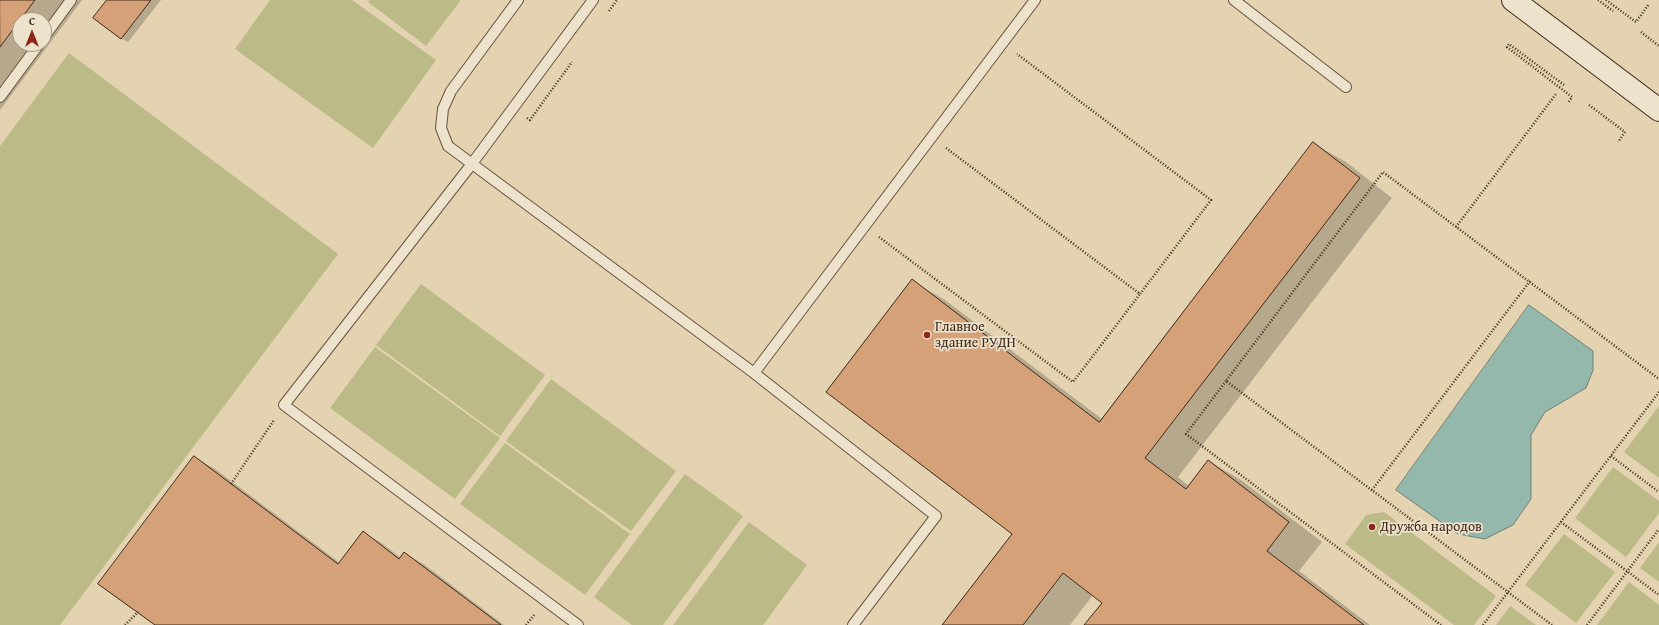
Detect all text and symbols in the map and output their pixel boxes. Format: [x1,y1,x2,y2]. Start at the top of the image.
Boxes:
north arrow [12,12,52,52]
text: С [29,13,35,29]
place label: Главное здание РУДН [935,319,1016,352]
marker: Главное здание РУДН [922,330,932,340]
place label: Дружба народов [1380,519,1482,535]
marker: Дружба народов [1367,522,1377,532]

